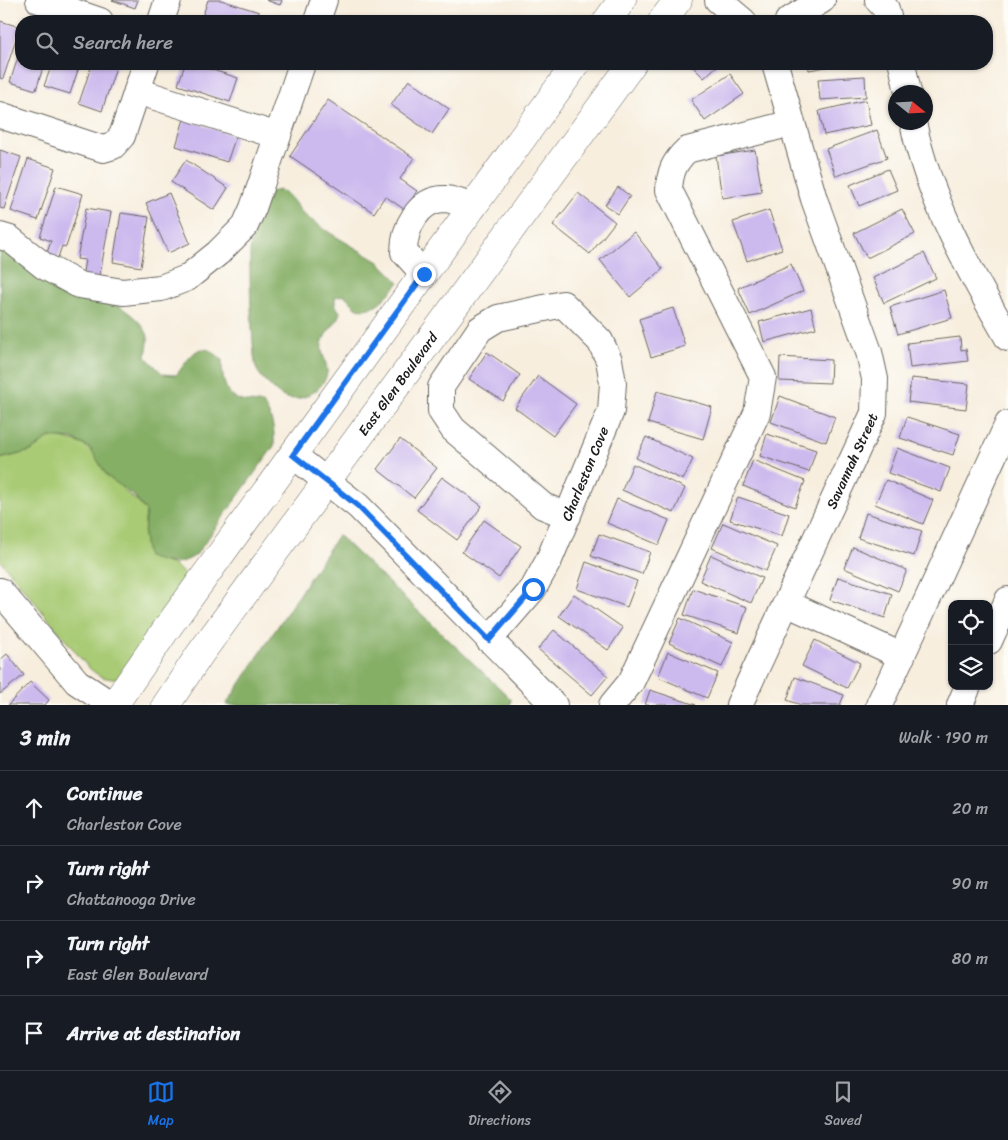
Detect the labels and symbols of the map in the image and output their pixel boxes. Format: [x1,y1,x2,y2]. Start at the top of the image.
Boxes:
north arrow [888,85,933,130]
route end [413,263,436,286]
street label: East Glen Boulevard [352,326,446,441]
street label: Savannah Street [819,409,885,513]
street label: Charleston Cove [555,423,616,525]
route start [522,578,545,601]

